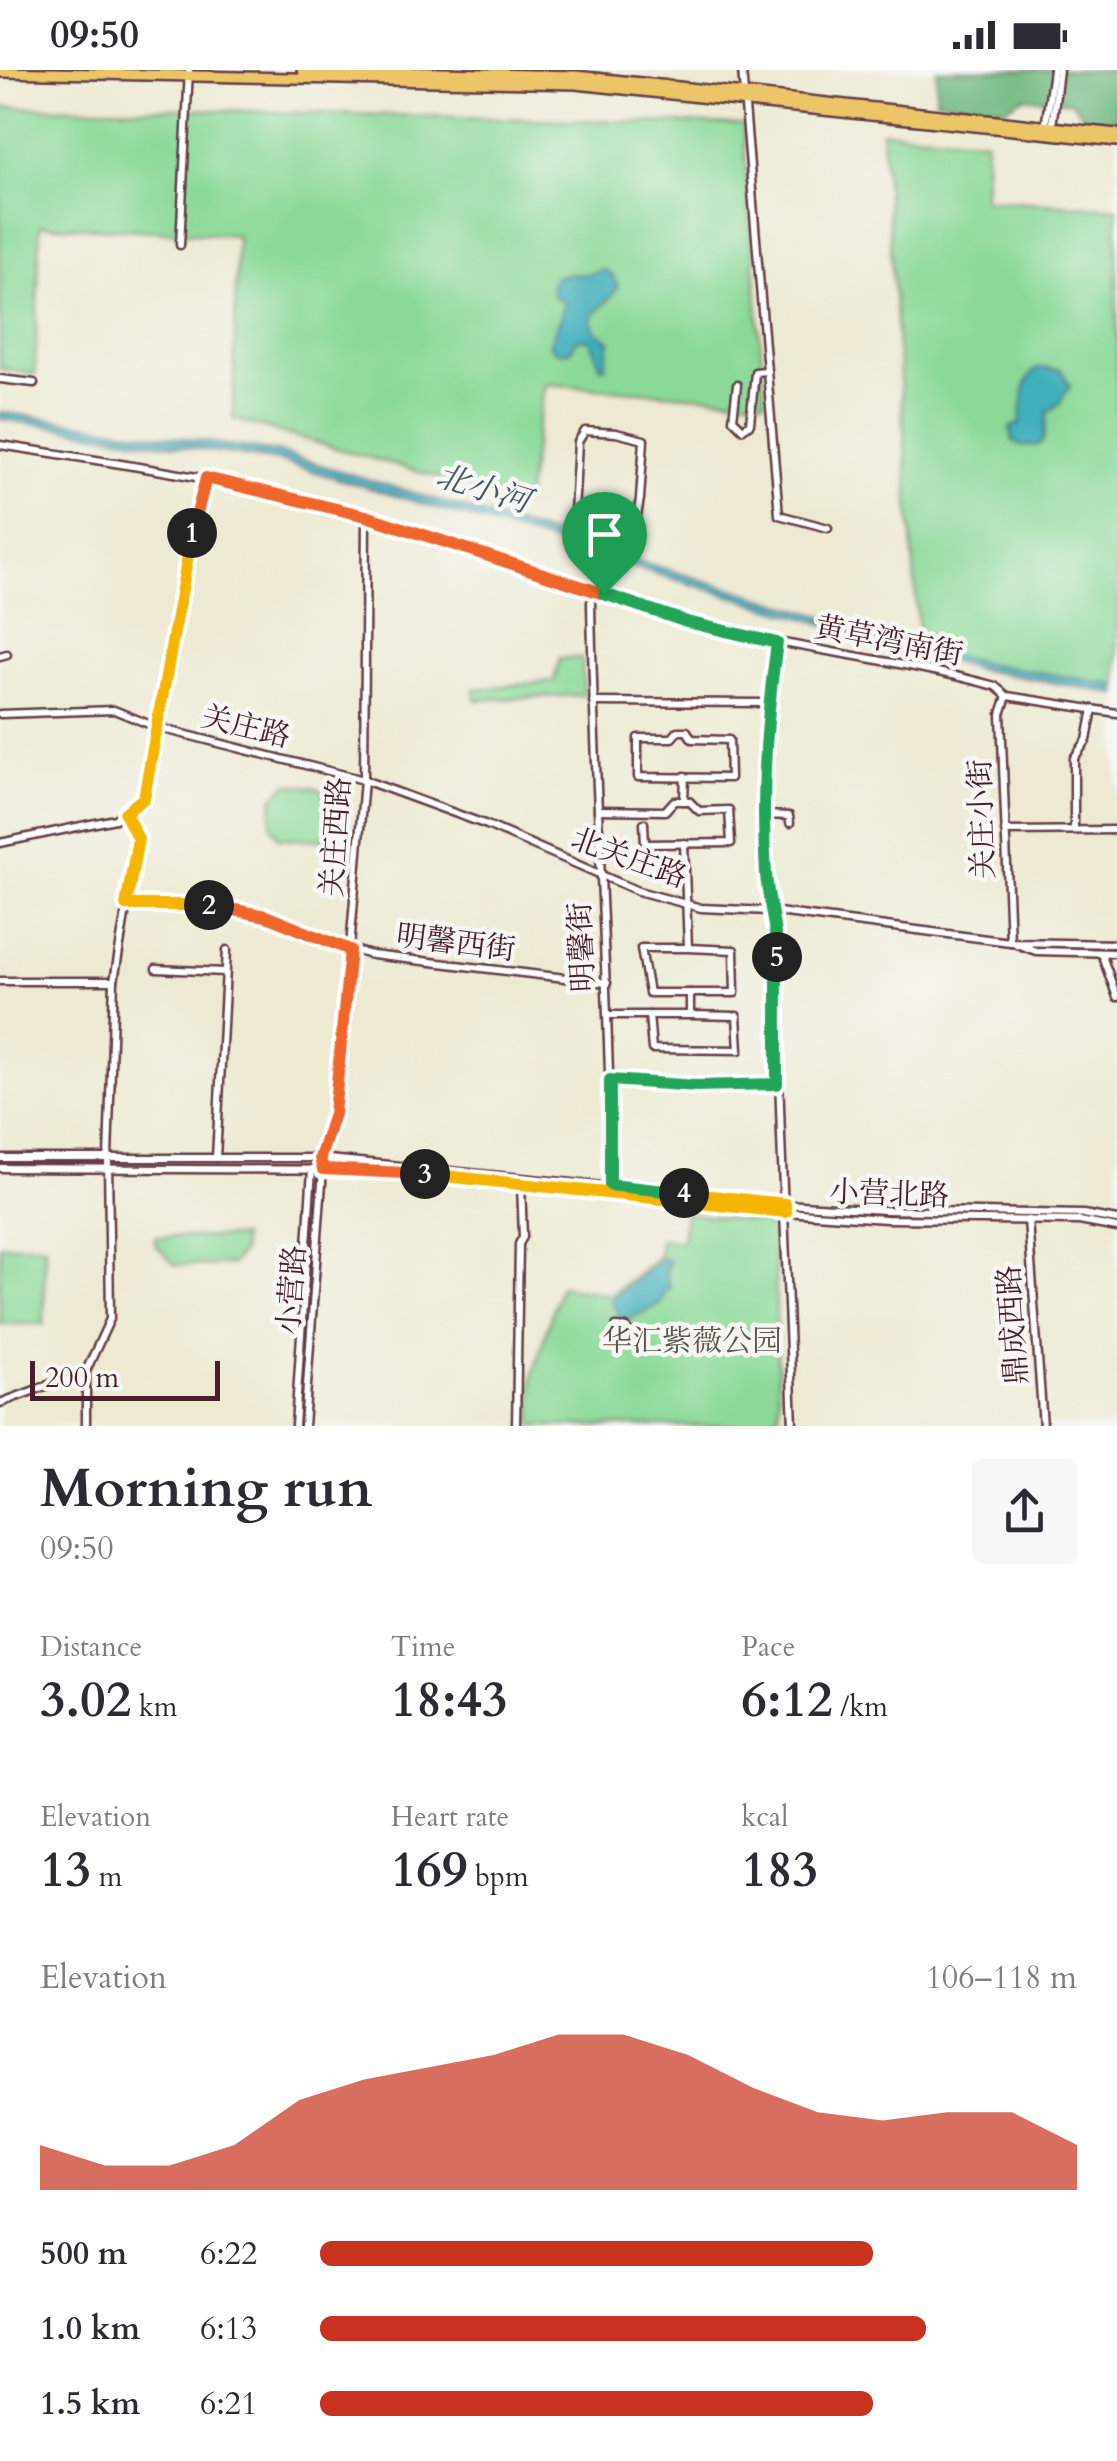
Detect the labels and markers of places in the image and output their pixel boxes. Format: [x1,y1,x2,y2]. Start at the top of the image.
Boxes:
pin [562,492,647,595]
pin: 1 [167,508,217,558]
pin: 2 [184,880,234,930]
pin: 5 [752,932,802,982]
pin: 3 [400,1149,450,1199]
pin: 4 [659,1168,709,1218]

